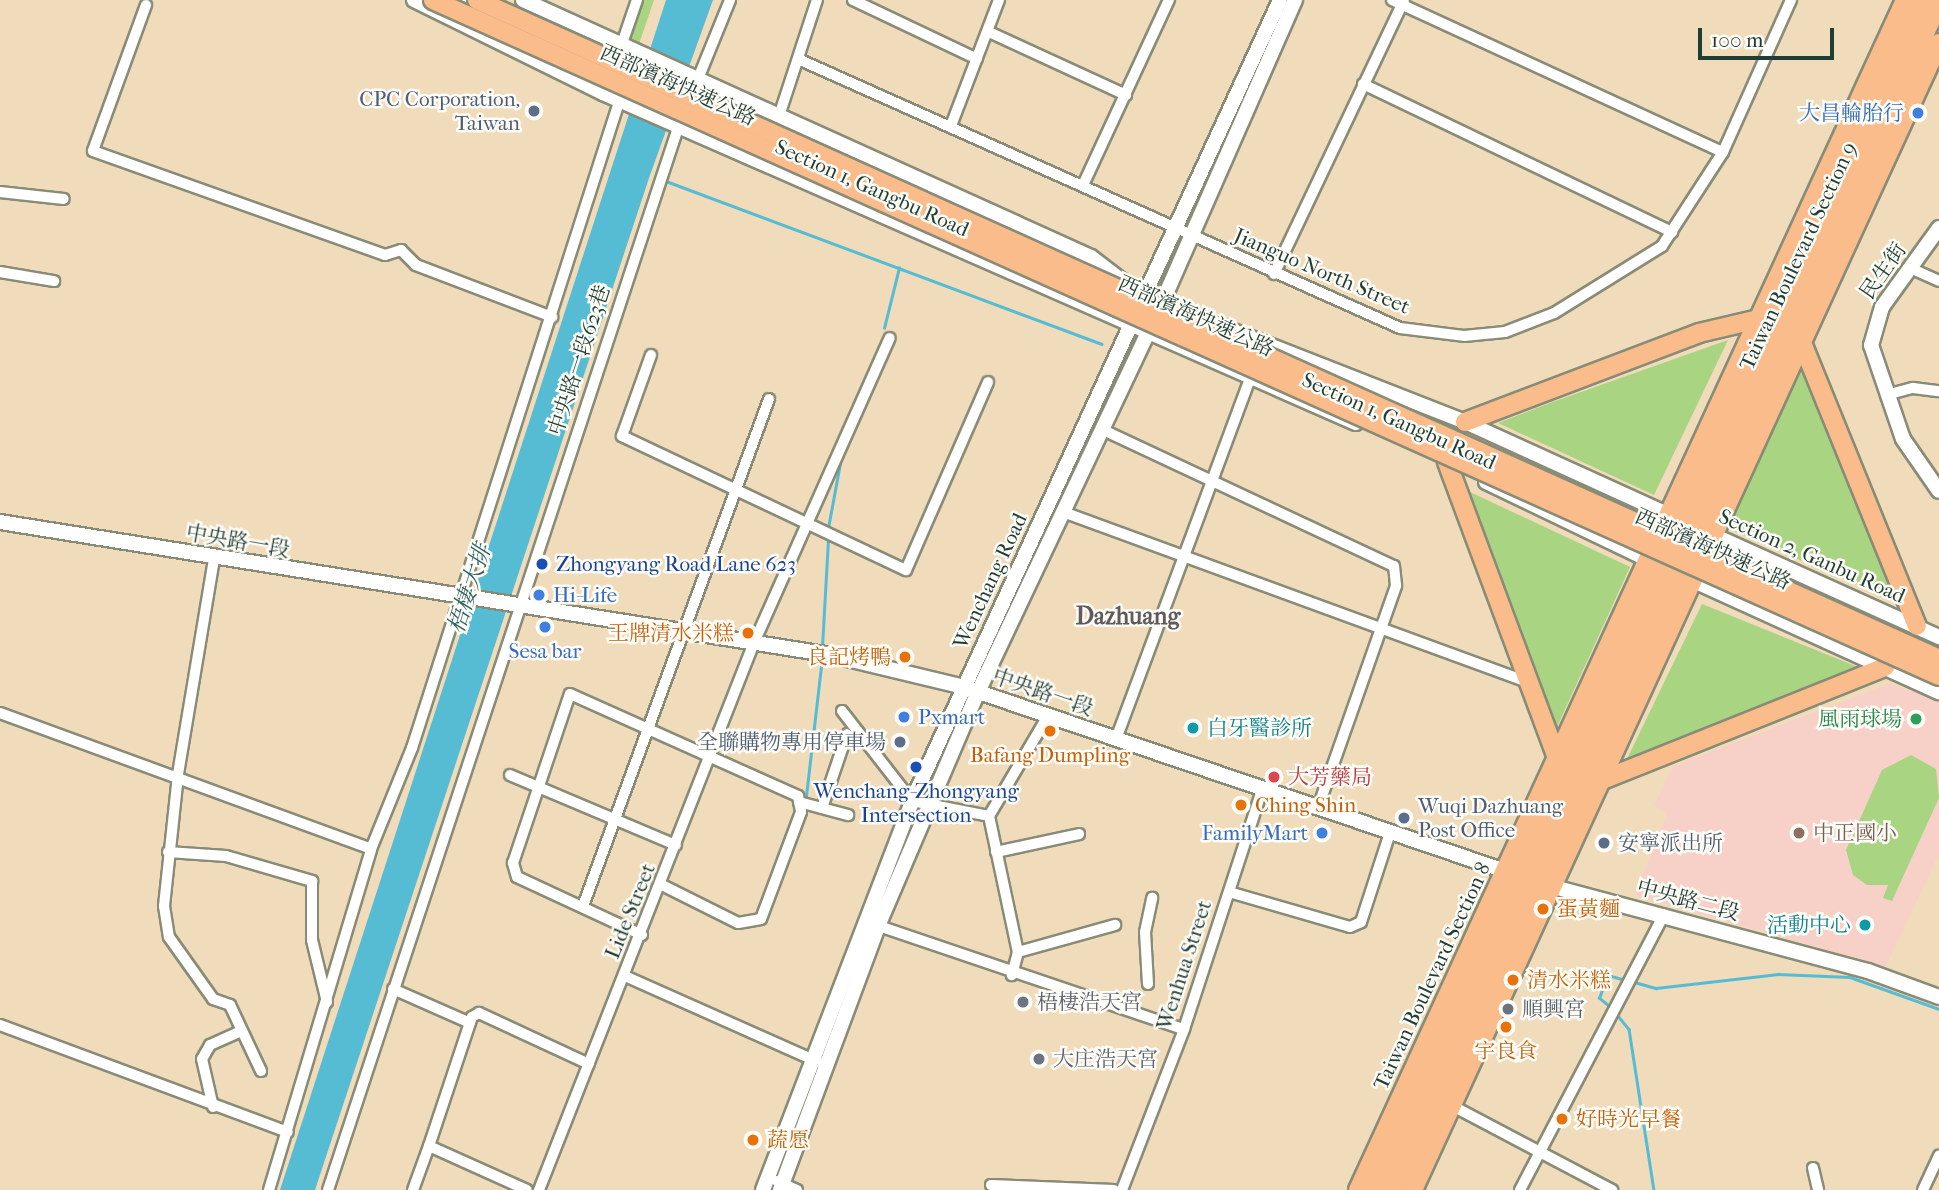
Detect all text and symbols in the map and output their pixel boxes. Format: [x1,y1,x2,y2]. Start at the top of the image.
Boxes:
scale bar [1701,14,1838,58]
text: 100 m [1711,28,1764,52]
street label: 西部濱海快速公路 [596,39,760,131]
place label: CPC Corporation, Taiwan [359,86,520,136]
place label: 大昌輪胎行 [1799,100,1904,126]
marker: CPC Corporation, Taiwan [526,103,542,119]
marker: 大昌輪胎行 [1910,105,1926,121]
street label: Section 1, Gangbu Road [771,134,973,242]
street label: Taiwan Boulevard Section 9 [1734,138,1862,374]
street label: Jianguo North Street [1230,223,1414,319]
street label: 民生街 [1855,238,1911,304]
street label: 西部濱海快速公路 [1114,270,1278,362]
street label: 中央路一段623巷 [543,282,615,438]
street label: Section 1, Gangbu Road [1298,367,1500,475]
street label: 西部濱海快速公路 [1631,503,1795,595]
street label: Section 2, Ganbu Road [1715,504,1909,608]
street label: Wenchang Road [948,509,1032,653]
street label: 中央路一段 [184,519,292,563]
water label: 梧棲大排 [443,541,497,637]
place label: Zhongyang Road Lane 623 [556,551,796,577]
marker: Zhongyang Road Lane 623 [534,556,550,572]
place label: Hi-Life [553,582,617,608]
marker: Hi-Life [531,587,547,603]
district label: Dazhuang [1076,603,1180,631]
marker: Sesa bar [537,619,553,635]
place label: 王牌清水米糕 [608,620,734,646]
marker: 王牌清水米糕 [740,625,756,641]
place label: Sesa bar [509,638,581,664]
place label: 良記烤鴨 [807,644,891,670]
marker: 良記烤鴨 [897,649,913,665]
street label: 中央路一段 [989,663,1097,721]
place label: Pxmart [918,704,985,730]
place label: 風雨球場 [1818,706,1902,732]
marker: Pxmart [896,709,912,725]
marker: 風雨球場 [1908,711,1924,727]
place label: 白牙醫診所 [1207,715,1312,741]
marker: 白牙醫診所 [1185,720,1201,736]
marker: Bafang Dumpling [1042,723,1058,739]
place label: 全聯購物專用停車場 [697,729,886,755]
marker: 全聯購物專用停車場 [892,734,908,750]
place label: Bafang Dumpling [970,742,1130,768]
marker: Wenchang-Zhongyang Intersection [908,759,924,775]
place label: 大芳藥局 [1288,764,1372,790]
marker: 大芳藥局 [1266,769,1282,785]
place label: Wenchang-Zhongyang Intersection [813,778,1019,828]
place label: Ching Shin [1255,792,1356,818]
place label: Wuqi Dazhuang Post Office [1418,793,1563,843]
marker: Ching Shin [1233,797,1249,813]
marker: Wuqi Dazhuang Post Office [1396,810,1412,826]
place label: FamilyMart [1202,820,1308,846]
place label: 中正國小 [1813,820,1897,846]
marker: FamilyMart [1314,825,1330,841]
marker: 中正國小 [1791,825,1807,841]
place label: 安寧派出所 [1618,830,1723,856]
marker: 安寧派出所 [1596,835,1612,851]
street label: Taiwan Boulevard Section 8 [1368,858,1496,1094]
street label: Lide Street [600,860,660,962]
street label: 中央路二段 [1634,874,1742,926]
place label: 蛋黃麵 [1557,896,1620,922]
street label: Wenhua Street [1151,897,1217,1033]
marker: 蛋黃麵 [1535,901,1551,917]
place label: 活動中心 [1767,912,1851,938]
marker: 活動中心 [1857,917,1873,933]
place label: 清水米糕 [1527,967,1611,993]
marker: 清水米糕 [1505,972,1521,988]
place label: 梧棲浩天宮 [1037,989,1142,1015]
marker: 梧棲浩天宮 [1015,994,1031,1010]
place label: 順興宮 [1522,996,1585,1022]
marker: 順興宮 [1500,1001,1516,1017]
marker: 宇良食 [1498,1019,1514,1035]
place label: 宇良食 [1475,1038,1537,1064]
place label: 大庄浩天宮 [1053,1046,1158,1072]
marker: 大庄浩天宮 [1031,1051,1047,1067]
place label: 好時光早餐 [1576,1106,1681,1132]
marker: 好時光早餐 [1554,1111,1570,1127]
place label: 蔬愿 [767,1127,809,1153]
marker: 蔬愿 [745,1132,761,1148]

